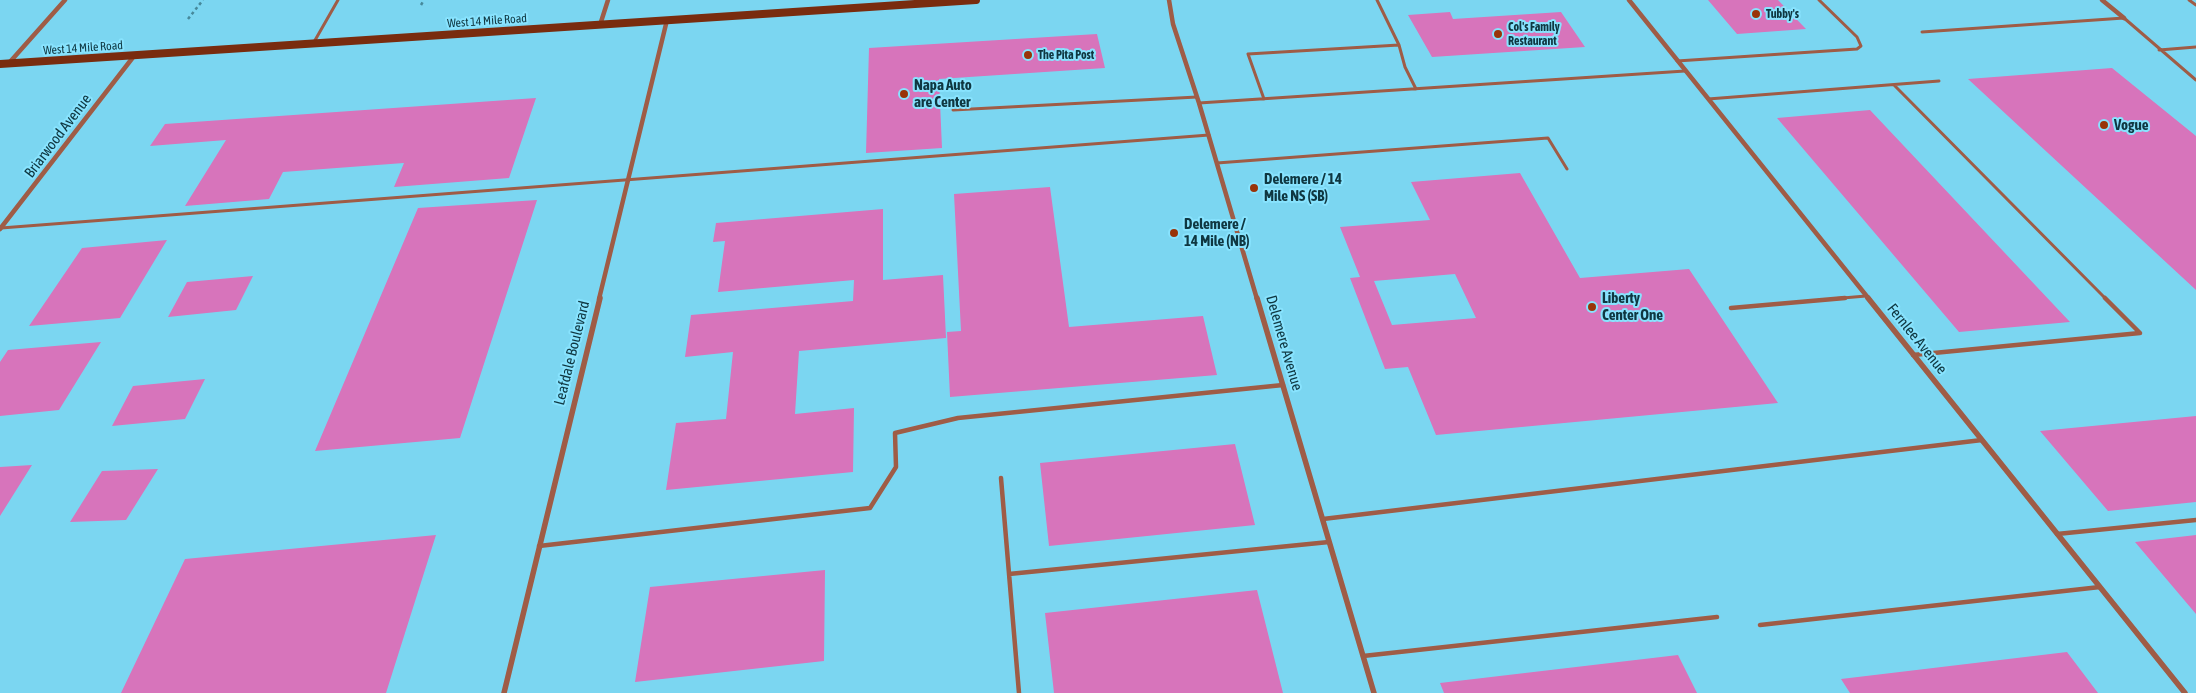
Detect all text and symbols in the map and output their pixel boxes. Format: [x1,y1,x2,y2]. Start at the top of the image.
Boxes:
place label: Tubby's [1766,7,1799,21]
marker: Tubby's [1750,8,1762,20]
street label: West 14 Mile Road [447,11,527,31]
place label: Col's Family Restaurant [1508,20,1560,48]
marker: Col's Family Restaurant [1492,28,1504,40]
street label: West 14 Mile Road [43,38,123,58]
place label: The Pita Post [1038,48,1094,62]
marker: The Pita Post [1022,49,1034,61]
place label: Napa Auto are Center [914,76,972,111]
marker: Napa Auto are Center [898,88,910,100]
street label: Briarwood Avenue [21,91,95,181]
place label: Vogue [2114,116,2148,134]
marker: Vogue [2098,119,2110,131]
place label: Delemere / 14 Mile NS (SB) [1264,170,1342,205]
marker: Delemere / 14 Mile NS (SB) [1248,182,1260,194]
place label: Delemere / 14 Mile (NB) [1184,215,1250,250]
marker: Delemere / 14 Mile (NB) [1168,227,1180,239]
place label: Liberty Center One [1602,289,1663,324]
street label: Delemere Avenue [1262,293,1306,393]
street label: Leafdale Boulevard [550,299,594,407]
street label: Fernlee Avenue [1883,300,1951,378]
marker: Liberty Center One [1586,301,1598,313]

